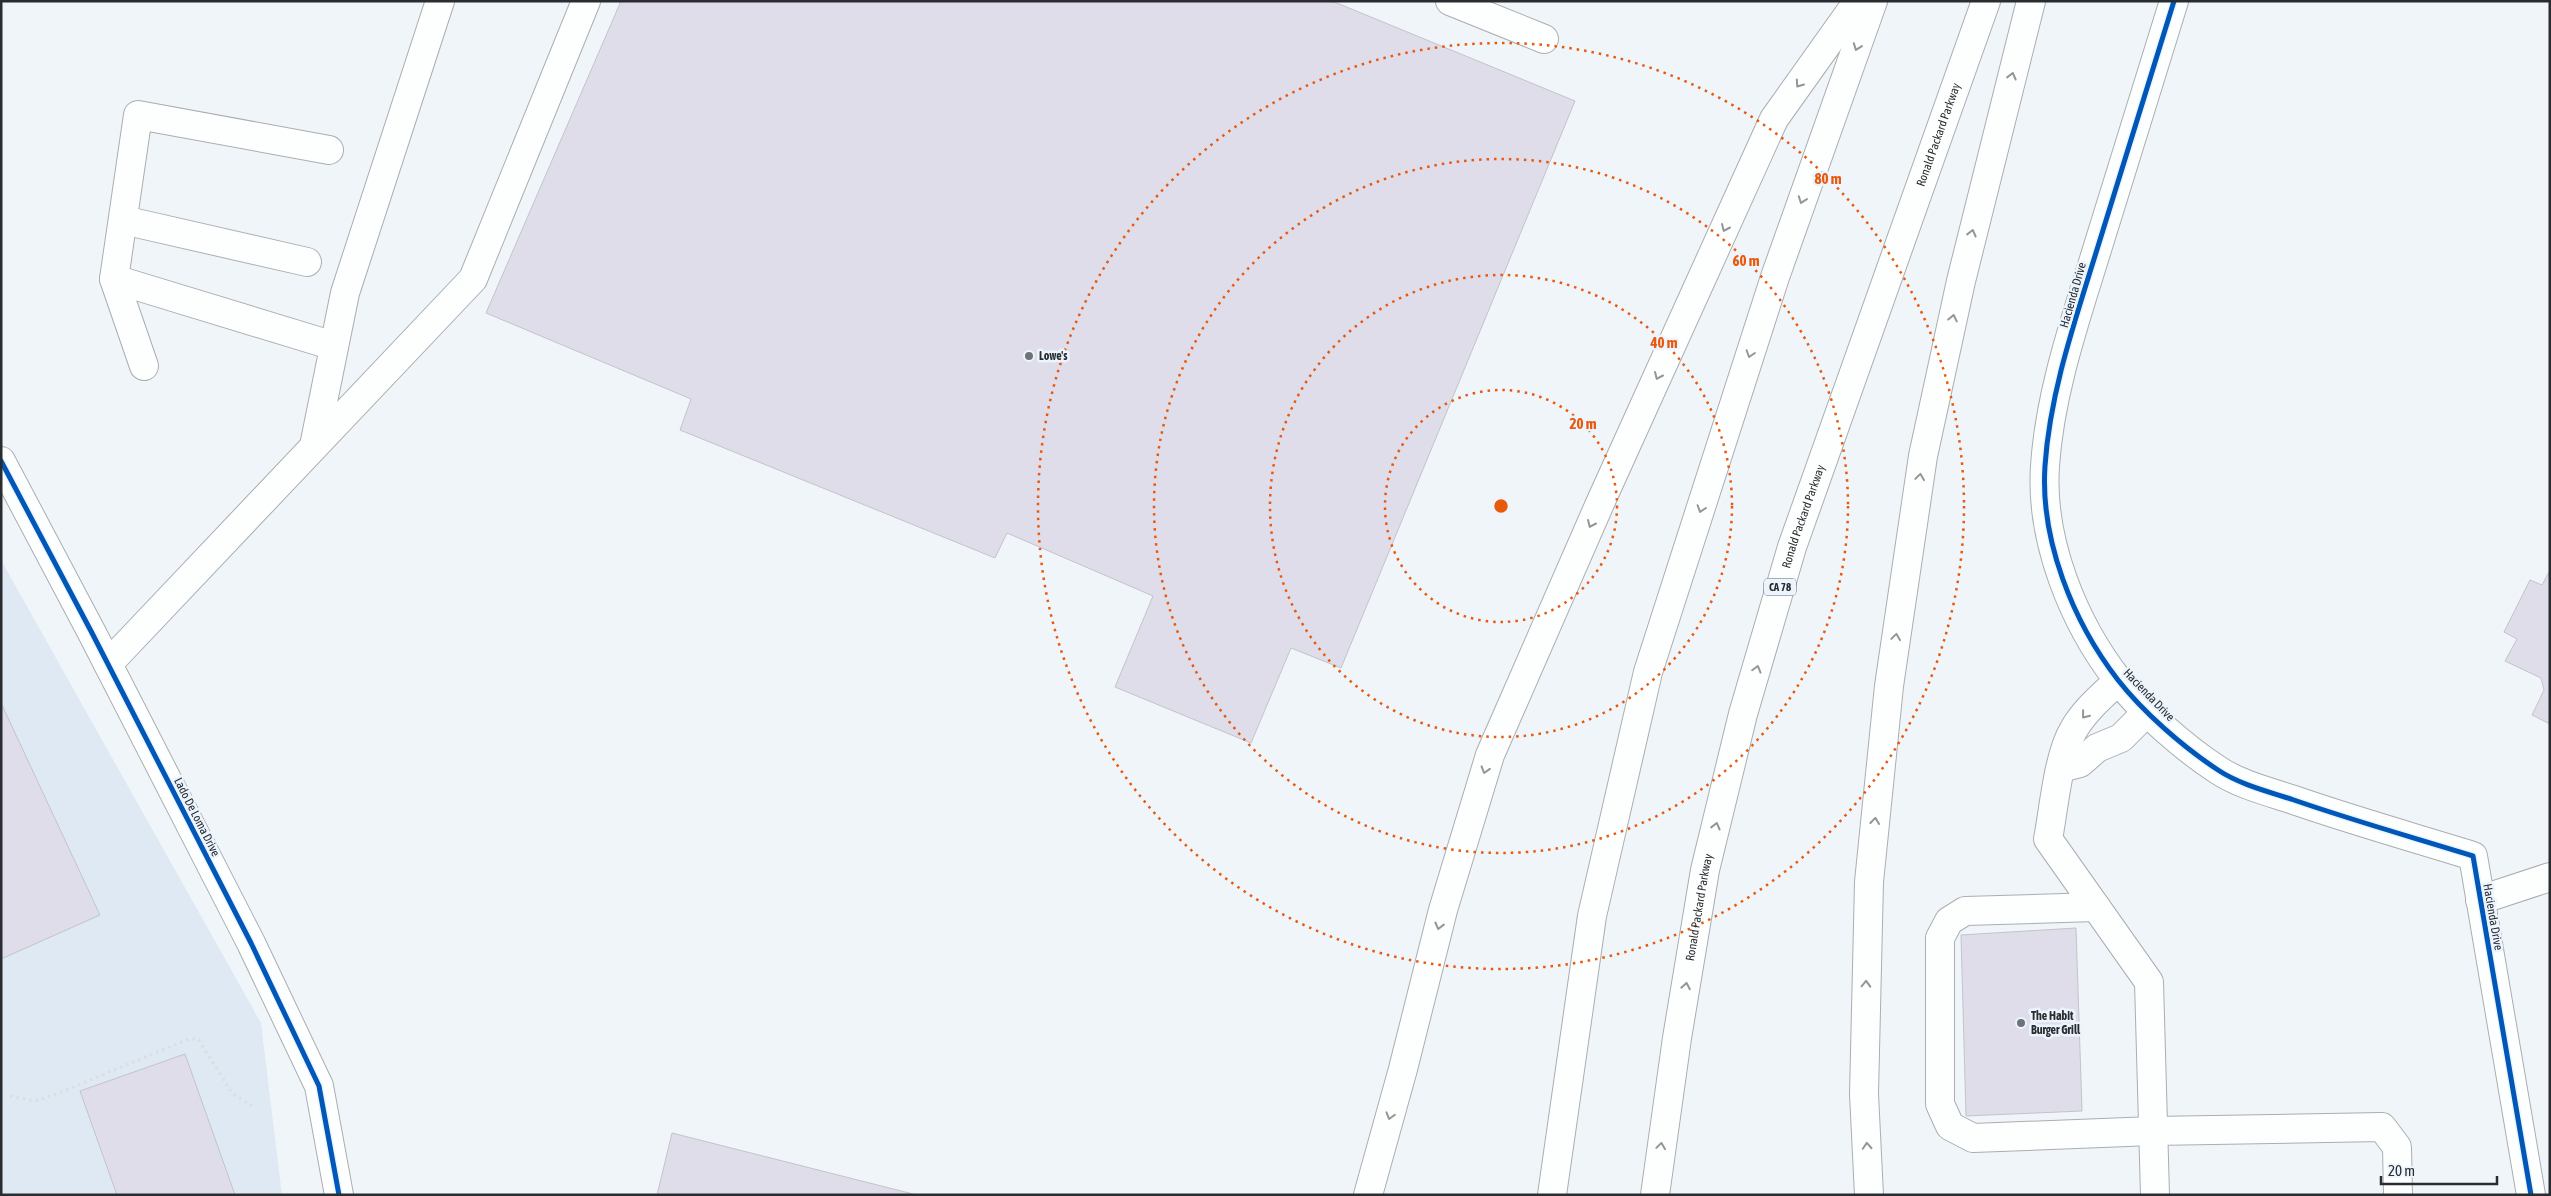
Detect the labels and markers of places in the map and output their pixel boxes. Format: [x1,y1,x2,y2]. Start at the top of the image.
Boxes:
place label: Lowe's [1039,349,1068,363]
marker: Lowe's [1023,350,1035,362]
centre of rings [1492,497,1510,515]
place label: The Habit Burger Grill [2031,1009,2081,1037]
marker: The Habit Burger Grill [2015,1017,2027,1029]

